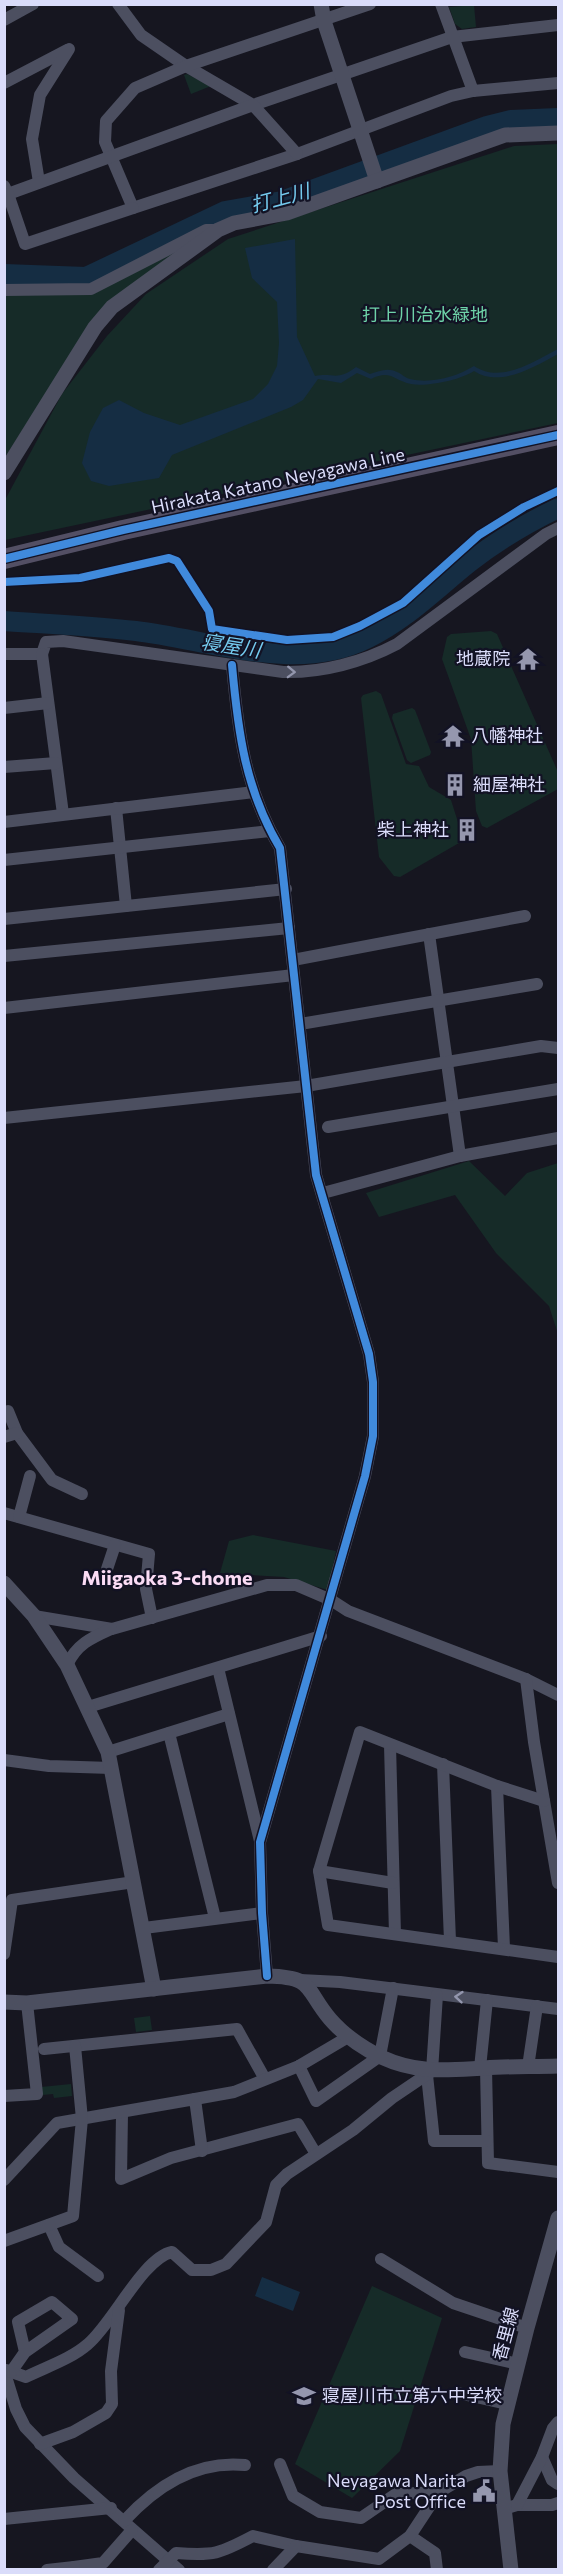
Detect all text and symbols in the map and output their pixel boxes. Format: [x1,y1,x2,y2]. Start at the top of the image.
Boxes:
water label: 打上川 [248,177,314,216]
park label: 打上川治水緑地 [362,303,488,325]
street label: Hirakata Katano Neyagawa Line [149,442,407,518]
water label: 寝屋川 [200,628,265,662]
temple icon: 地蔵院 [515,646,541,672]
place label: 地蔵院 [456,647,510,669]
one-way arrow [286,666,295,678]
temple icon: 八幡神社 [440,723,466,749]
place label: 八幡神社 [471,724,543,746]
building icon: 細屋神社 [442,772,468,798]
place label: 細屋神社 [473,773,545,795]
building icon: 柴上神社 [454,817,480,843]
place label: 柴上神社 [377,818,449,840]
district label: Miigaoka 3-chome [81,1565,253,1589]
one-way arrow [454,1991,463,2004]
street label: 香里線 [487,2305,523,2363]
school or university icon: 寝屋川市立第六中学校 [291,2383,317,2409]
place label: 寝屋川市立第六中学校 [322,2384,502,2406]
place label: Neyagawa Narita Post Office [327,2469,466,2512]
public building icon: Neyagawa Narita Post Office [471,2478,497,2504]

